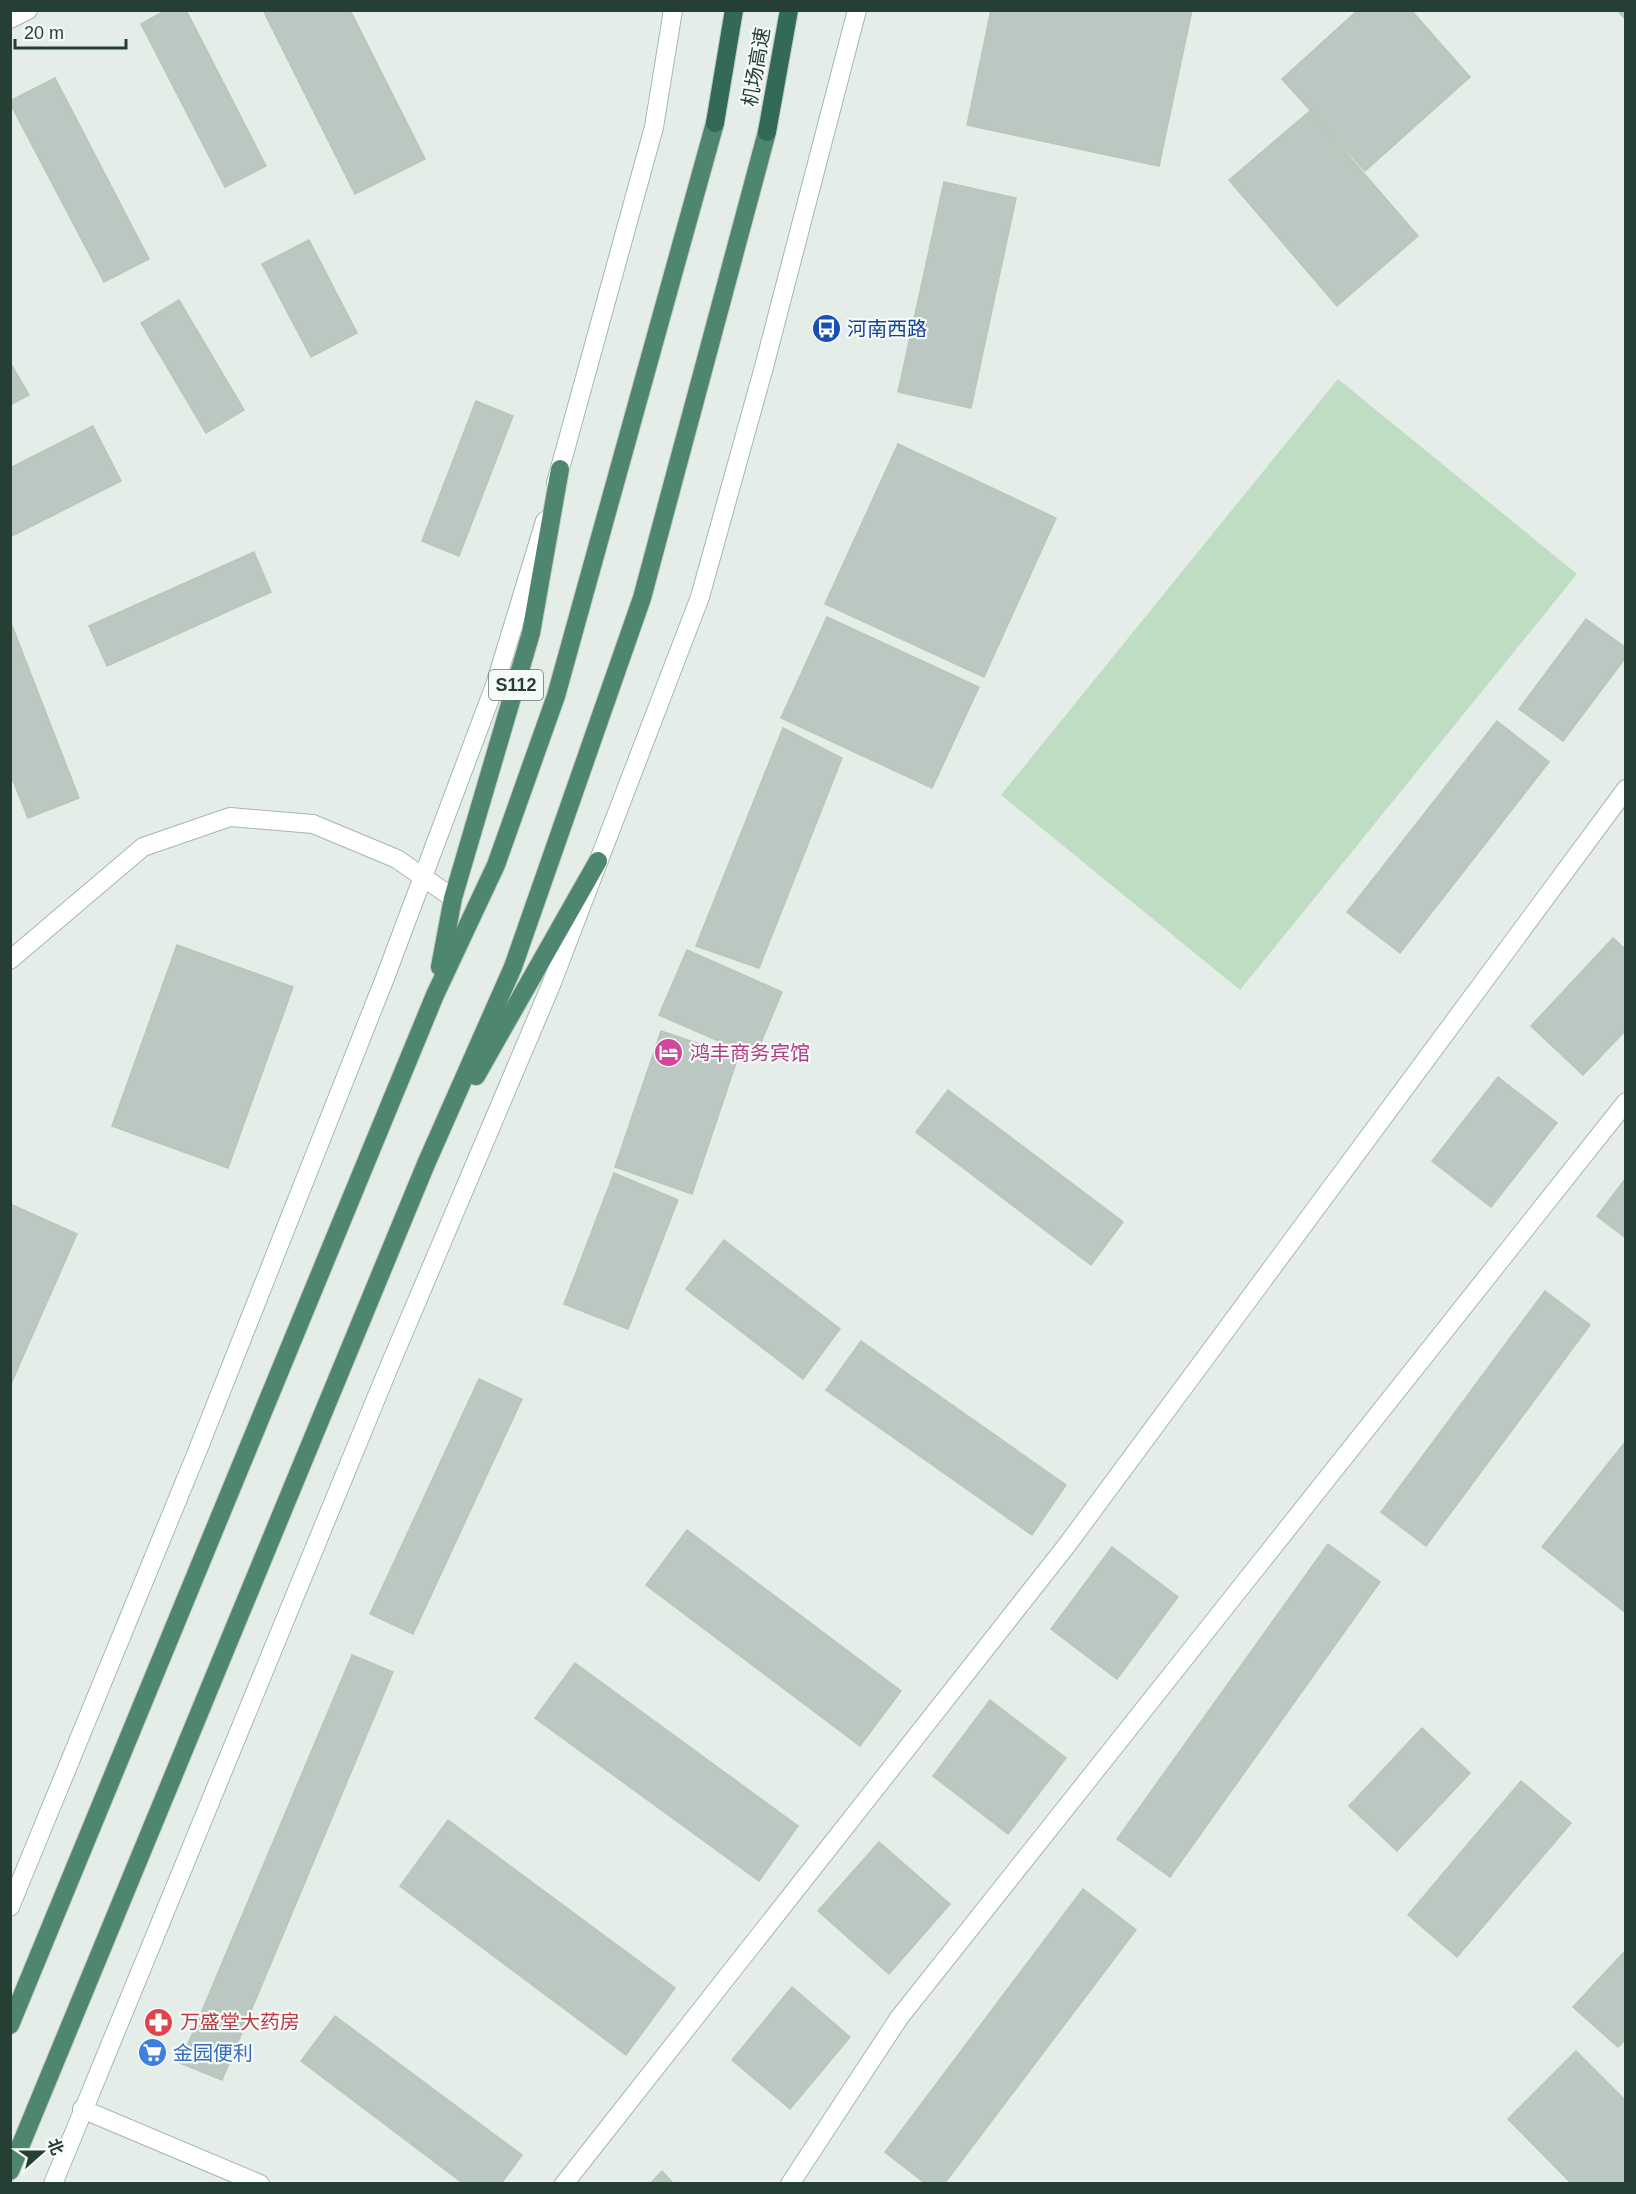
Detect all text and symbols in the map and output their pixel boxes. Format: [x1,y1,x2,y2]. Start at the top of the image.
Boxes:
scale bar [15,12,126,50]
text: 20 m [24,23,64,43]
street label: 机场高速 [738,26,774,108]
bus stop icon: 河南西路 [810,313,842,345]
place label: 河南西路 [847,318,927,340]
road number: S112 [489,670,543,700]
hotel icon: 鸿丰商务宾馆 [653,1037,685,1069]
place label: 鸿丰商务宾馆 [690,1042,810,1064]
pharmacy icon: 万盛堂大药房 [143,2006,175,2038]
place label: 万盛堂大药房 [180,2011,300,2033]
supermarket icon: 金园便利 [136,2037,168,2069]
place label: 金园便利 [173,2042,253,2064]
north arrow [12,2122,72,2182]
text: 北 [45,2136,66,2157]

